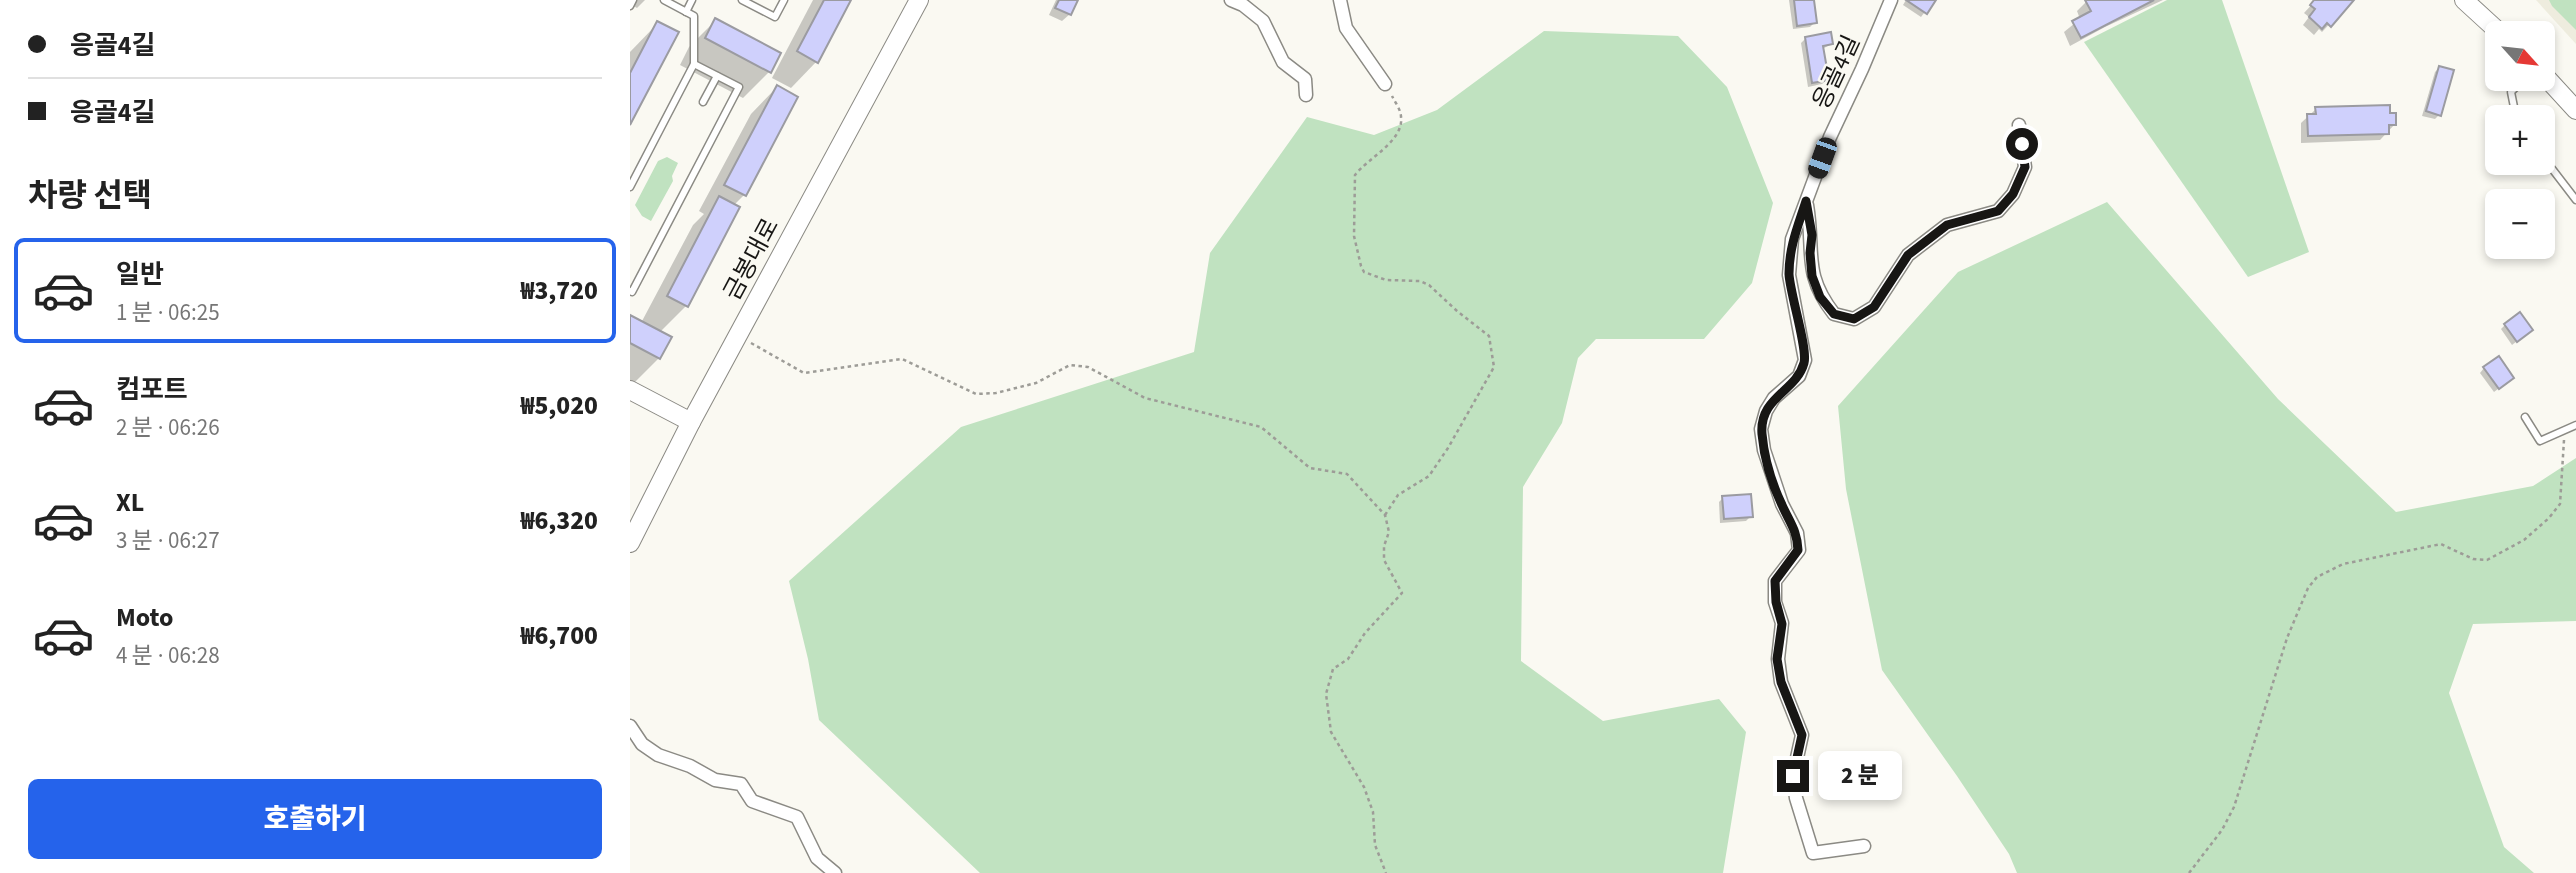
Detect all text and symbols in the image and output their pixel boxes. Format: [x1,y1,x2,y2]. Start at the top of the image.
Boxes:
north arrow [2485,21,2555,91]
map controls [2485,21,2555,259]
text: 응골4길 [70,27,156,64]
street label: 응골4길 [1804,29,1869,115]
text: 응골4길 [70,94,156,131]
button: + [2485,105,2555,175]
route start [2006,128,2038,160]
car [1805,135,1840,181]
text: 차량 선택 [28,173,152,219]
button: − [2485,189,2555,259]
street label: 금봉대로 [715,212,788,306]
text: 일반 [116,256,164,293]
icon: car [32,259,95,322]
text: ₩3,720 [521,272,598,309]
text: 1 분 · 06:25 [116,296,220,329]
text: 컴포트 [116,371,188,408]
icon: car [32,374,95,437]
text: ₩5,020 [521,387,598,424]
text: 2 분 · 06:26 [116,411,220,444]
text: XL [116,484,144,521]
icon: car [32,489,95,552]
text: ₩6,320 [521,502,598,539]
text: 3 분 · 06:27 [116,524,220,557]
text: Moto [116,599,173,636]
icon: car [32,604,95,667]
text: ₩6,700 [521,617,598,654]
text: 4 분 · 06:28 [116,639,220,672]
callout: 2 분 [1818,752,1902,800]
text: 2 분 [1841,759,1879,792]
route end [1777,760,1809,792]
button: 호출하기 [28,779,602,859]

